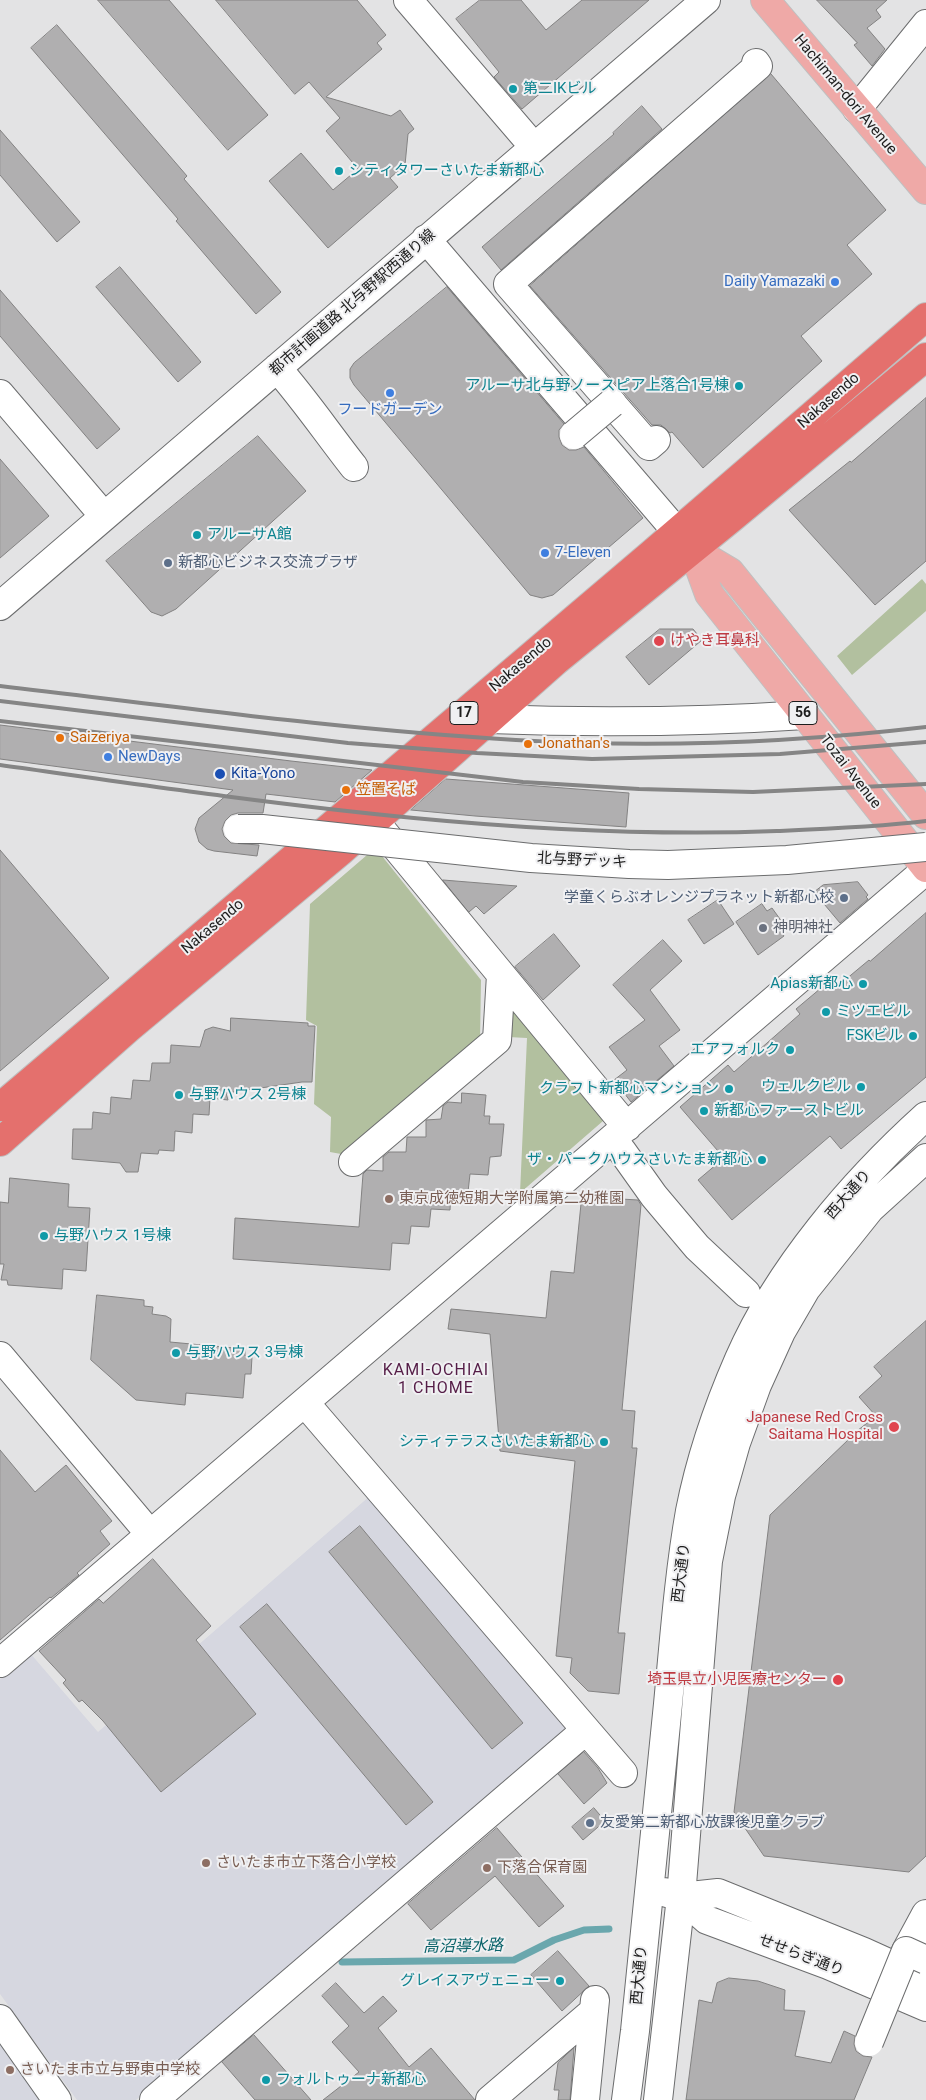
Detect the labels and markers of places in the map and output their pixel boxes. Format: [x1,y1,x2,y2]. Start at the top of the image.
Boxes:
place label: 第二IKビル [523,80,596,98]
marker: 第二IKビル [507,83,519,95]
place label: シティタワーさいたま新都心 [349,162,544,180]
marker: シティタワーさいたま新都心 [333,165,345,177]
place label: Daily Yamazaki [724,273,825,291]
marker: Daily Yamazaki [829,276,841,288]
place label: アルーサ北与野ノースピア上落合1号棟 [466,377,729,395]
marker: アルーサ北与野ノースピア上落合1号棟 [733,380,745,392]
marker: フードガーデン [384,387,396,399]
place label: フードガーデン [338,401,442,419]
place label: アルーサA館 [207,526,292,544]
marker: アルーサA館 [191,529,203,541]
place label: 7-Eleven [555,544,611,562]
marker: 7-Eleven [539,547,551,559]
place label: 新都心ビジネス交流プラザ [178,554,358,572]
marker: 新都心ビジネス交流プラザ [162,557,174,569]
place label: けやき耳鼻科 [670,632,760,650]
marker: けやき耳鼻科 [652,634,666,648]
place label: Saizeriya [70,729,130,747]
marker: Saizeriya [54,732,66,744]
place label: Jonathan's [538,735,610,753]
marker: Jonathan's [522,738,534,750]
place label: NewDays [118,748,181,766]
marker: NewDays [102,751,114,763]
place label: Kita-Yono [231,765,295,783]
marker: Kita-Yono [213,767,227,781]
place label: 笠置そば [356,781,416,799]
marker: 笠置そば [340,784,352,796]
place label: 学童くらぶオレンジプラネット新都心校 [564,889,834,907]
marker: 学童くらぶオレンジプラネット新都心校 [838,892,850,904]
place label: 神明神社 [773,919,833,937]
marker: 神明神社 [757,922,769,934]
place label: Apias新都心 [770,975,853,993]
marker: Apias新都心 [857,978,869,990]
place label: ミツエビル [836,1003,911,1021]
marker: ミツエビル [820,1006,832,1018]
place label: FSKビル [846,1027,903,1045]
marker: FSKビル [907,1030,919,1042]
place label: エアフォルク [690,1041,780,1059]
marker: エアフォルク [784,1044,796,1056]
place label: ウェルクビル [761,1078,851,1096]
place label: クラフト新都心マンション [539,1080,719,1098]
marker: ウェルクビル [855,1081,867,1093]
marker: クラフト新都心マンション [723,1083,735,1095]
place label: 与野ハウス 2号棟 [189,1086,306,1104]
marker: 与野ハウス 2号棟 [173,1089,185,1101]
place label: 新都心ファーストビル [714,1102,864,1120]
marker: 新都心ファーストビル [698,1105,710,1117]
place label: ザ・パークハウスさいたま新都心 [527,1151,752,1169]
marker: ザ・パークハウスさいたま新都心 [756,1154,768,1166]
place label: 東京成徳短期大学附属第二幼稚園 [399,1190,624,1208]
marker: 東京成徳短期大学附属第二幼稚園 [383,1193,395,1205]
place label: 与野ハウス 1号棟 [54,1227,171,1245]
marker: 与野ハウス 1号棟 [38,1230,50,1242]
place label: 与野ハウス 3号棟 [186,1344,303,1362]
marker: 与野ハウス 3号棟 [170,1347,182,1359]
place label: Japanese Red Cross Saitama Hospital [746,1409,883,1444]
marker: Japanese Red Cross Saitama Hospital [887,1420,901,1434]
place label: シティテラスさいたま新都心 [399,1433,594,1451]
marker: シティテラスさいたま新都心 [598,1436,610,1448]
place label: 埼玉県立小児医療センター [647,1671,827,1689]
marker: 埼玉県立小児医療センター [831,1673,845,1687]
place label: 友愛第二新都心放課後児童クラブ [600,1814,825,1832]
marker: 友愛第二新都心放課後児童クラブ [584,1817,596,1829]
place label: さいたま市立下落合小学校 [216,1854,396,1872]
marker: さいたま市立下落合小学校 [200,1857,212,1869]
place label: 下落合保育園 [497,1859,587,1877]
marker: 下落合保育園 [481,1862,493,1874]
place label: グレイスアヴェニュー [400,1972,550,1990]
marker: グレイスアヴェニュー [554,1975,566,1987]
place label: さいたま市立与野東中学校 [20,2061,200,2079]
marker: さいたま市立与野東中学校 [4,2064,16,2076]
place label: フォルトゥーナ新都心 [276,2071,426,2089]
marker: フォルトゥーナ新都心 [260,2074,272,2086]

